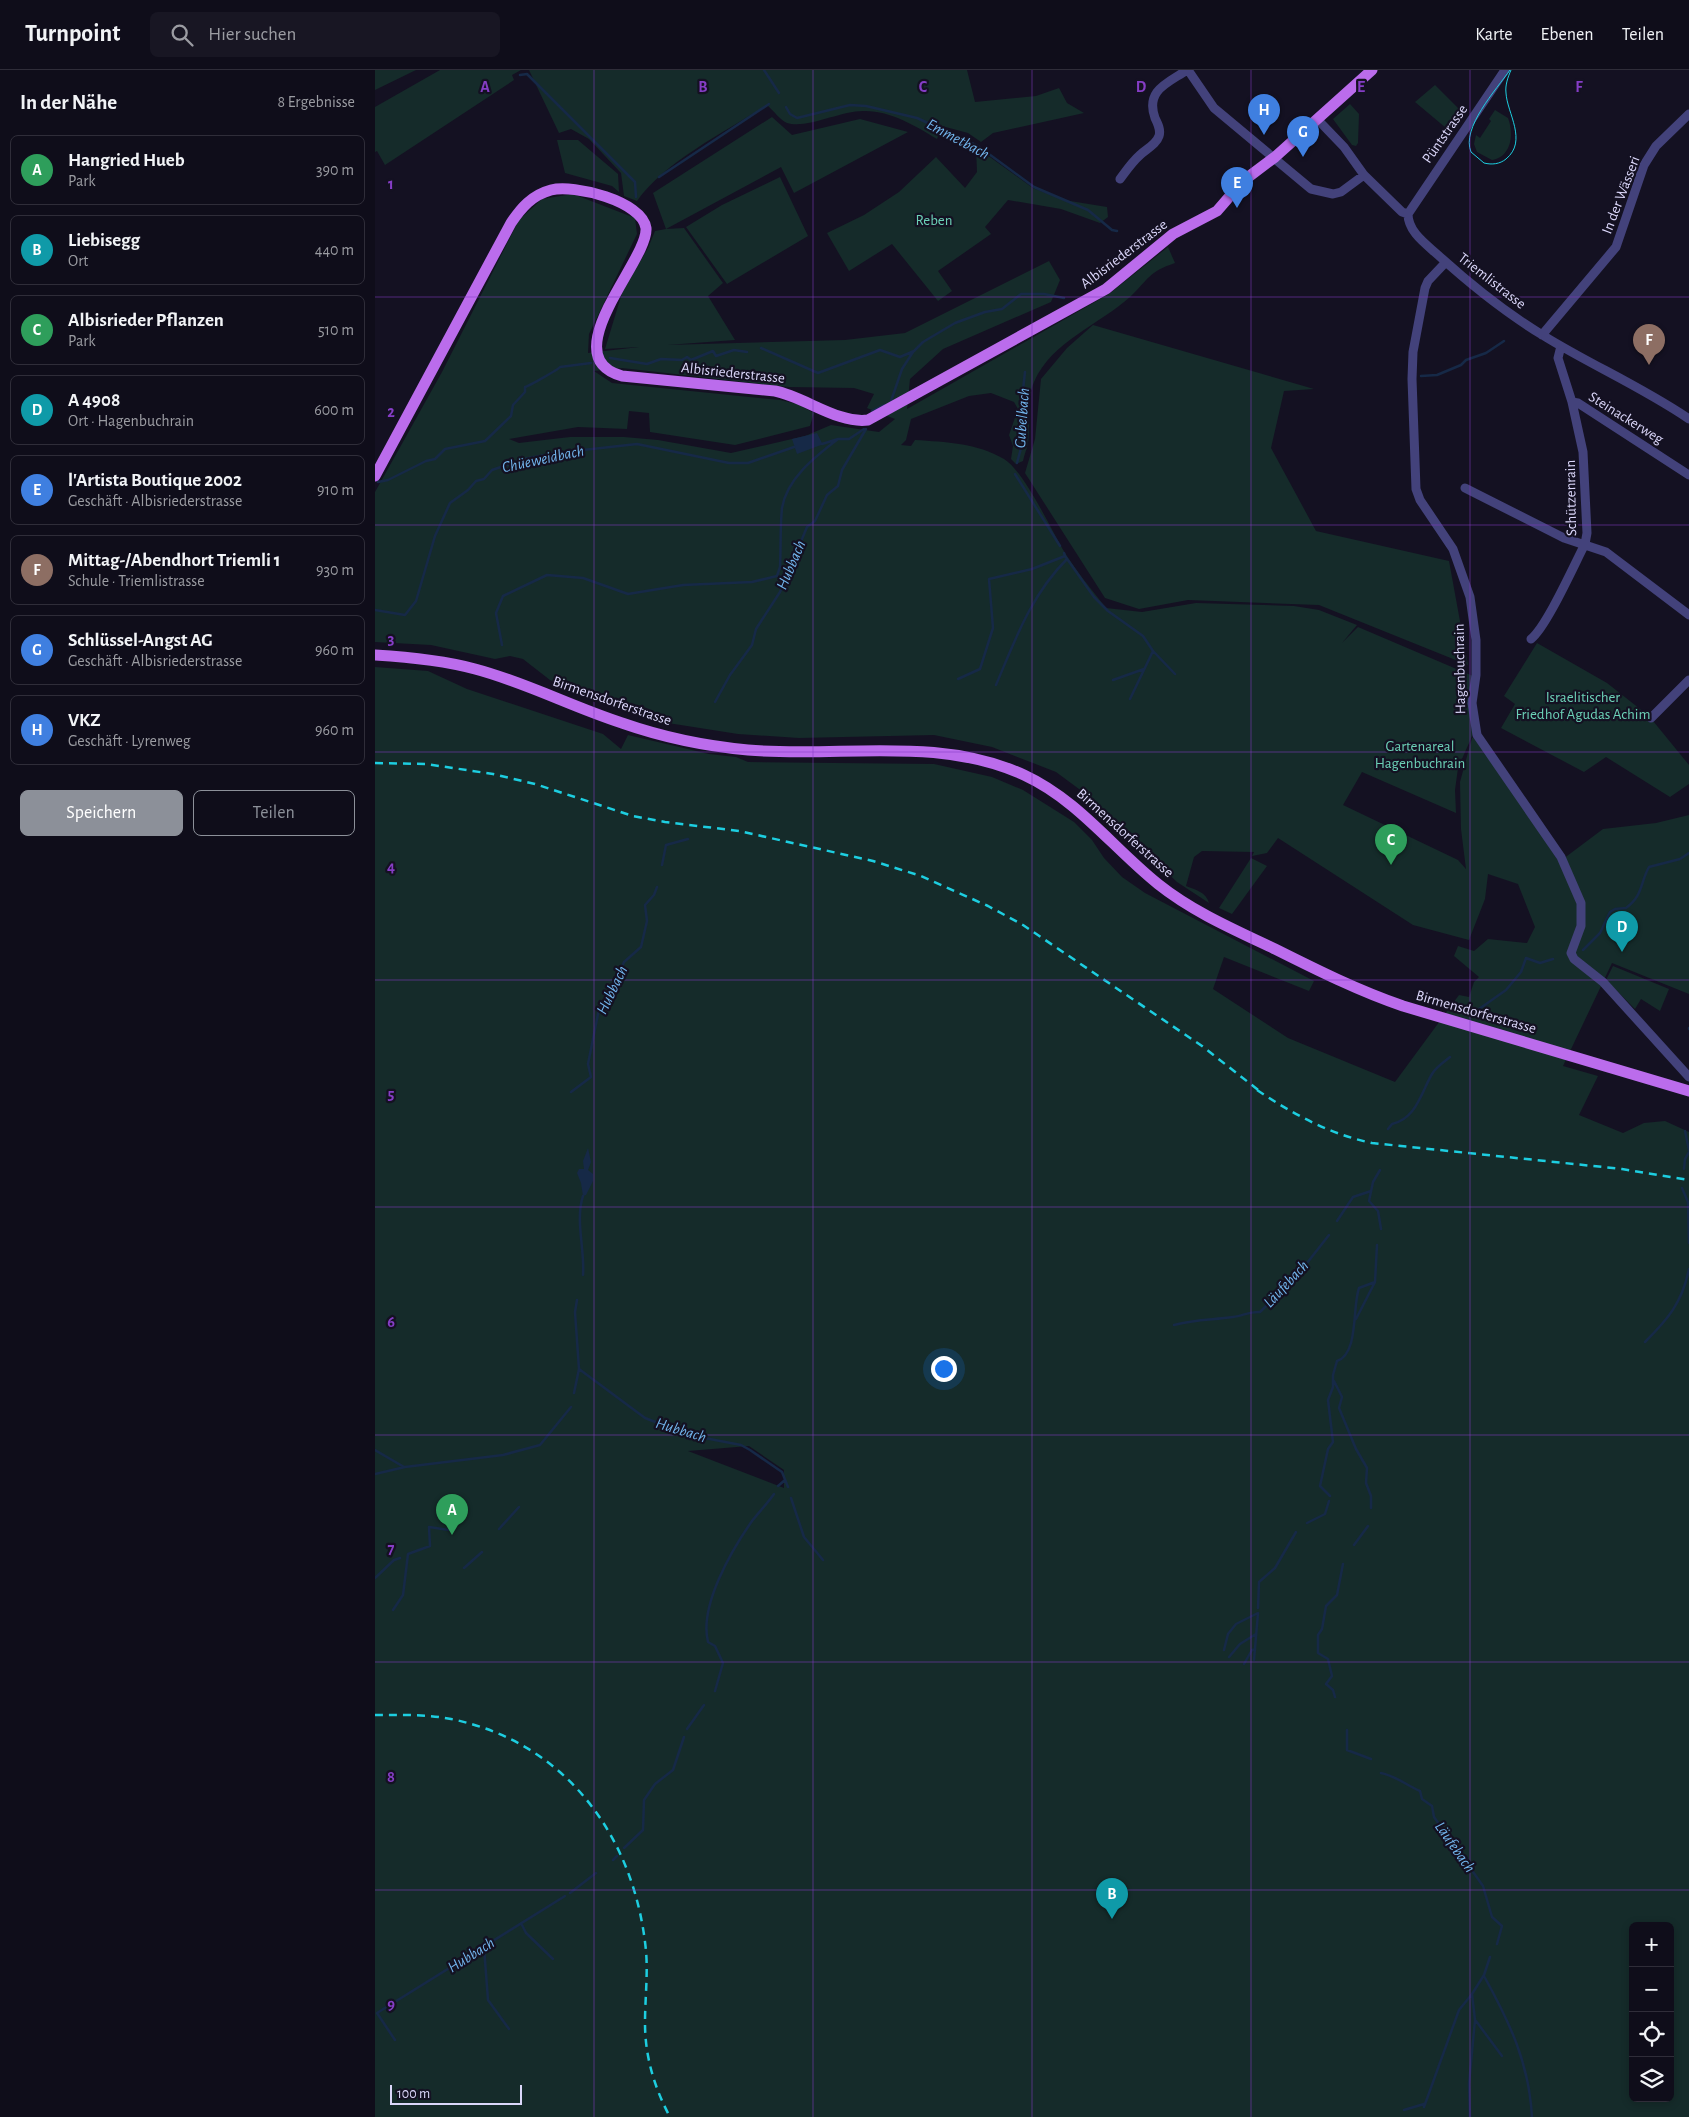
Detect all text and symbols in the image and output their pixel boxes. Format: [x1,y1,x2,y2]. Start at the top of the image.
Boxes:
search box [150,12,500,57]
icon: search [168,21,196,49]
text: Turnpoint [25,22,120,46]
text: Hier suchen [208,25,296,44]
text: Karte [1475,26,1513,44]
text: Ebenen [1541,26,1594,44]
text: Teilen [1622,26,1664,44]
text: A [480,79,490,95]
text: B [698,79,708,95]
text: C [919,79,928,95]
text: D [1136,79,1147,95]
text: E [1357,79,1365,95]
text: F [1575,79,1583,95]
text: In der Nähe [20,92,117,113]
text: 8 Ergebnisse [277,94,355,110]
pin: H [1248,94,1280,135]
street label: Püntstrasse [1419,102,1471,166]
water label: Emmetbach [924,116,992,162]
pin: G [1287,116,1319,157]
text: Hangried Hueb [68,151,185,170]
street label: In der Wässeri [1599,154,1643,236]
text: A [32,162,42,178]
text: 390 m [316,162,354,178]
pin: E [1221,167,1253,208]
text: Park [68,173,96,189]
text: 1 [388,176,394,192]
park label: Reben [915,213,953,228]
street label: Albisriederstrasse [1078,217,1170,291]
text: Liebisegg [68,231,140,250]
text: B [32,242,42,258]
text: 440 m [315,242,354,258]
street label: Triemlistrasse [1455,250,1529,312]
text: Ort [68,253,88,269]
text: Albisrieder Pflanzen [68,311,224,330]
text: C [33,322,41,338]
text: 510 m [318,322,354,338]
pin: F [1633,324,1665,365]
text: Park [68,333,96,349]
street label: Albisriederstrasse [680,360,786,386]
water label: Gubelbach [1012,387,1032,449]
street label: Steinackerweg [1586,389,1667,447]
text: A 4908 [68,391,120,410]
text: D [32,402,42,418]
text: 600 m [314,402,354,418]
text: 2 [387,404,395,420]
text: Ort · Hagenbuchrain [68,413,194,429]
water label: Chüeweidbach [501,443,585,475]
street label: Schützenrain [1563,460,1579,536]
text: l'Artista Boutique 2002 [68,471,242,490]
text: E [33,482,41,498]
text: 910 m [317,482,354,498]
text: Geschäft · Albisriederstrasse [68,493,242,509]
water label: Hubbach [774,538,808,592]
text: Mittag-/Abendhort Triemli 1 [68,551,281,570]
text: F [33,562,41,578]
text: 930 m [316,562,354,578]
text: Schule · Triemlistrasse [68,573,205,589]
street label: Hagenbuchrain [1452,624,1468,714]
text: Schlüssel-Angst AG [68,631,213,650]
text: 3 [388,631,395,647]
text: G [32,642,42,658]
text: 960 m [315,642,354,658]
text: Geschäft · Albisriederstrasse [68,653,242,669]
street label: Birmensdorferstrasse [551,674,673,728]
park label: Israelitischer Friedhof Agudas Achim [1516,690,1650,722]
text: VKZ [68,711,101,730]
text: H [31,722,43,738]
text: 960 m [315,722,354,738]
text: Geschäft · Lyrenweg [68,733,190,749]
park label: Gartenareal Hagenbuchrain [1375,739,1465,771]
street label: Birmensdorferstrasse [1074,786,1176,880]
button: Speichern [20,790,183,836]
button: Teilen [193,790,355,836]
pin: C [1375,824,1407,865]
text: 4 [387,859,395,875]
pin: D [1606,911,1638,952]
water label: Hubbach [593,963,631,1017]
street label: Birmensdorferstrasse [1414,988,1538,1036]
text: 5 [388,1086,395,1102]
water label: Läufebach [1260,1257,1312,1311]
text: 6 [387,1314,395,1330]
your location [931,1356,957,1382]
water label: Hubbach [654,1415,708,1445]
pin: A [436,1494,468,1535]
text: 7 [388,1541,395,1557]
text: 8 [387,1769,395,1785]
water label: Läufebach [1432,1819,1478,1875]
pin: B [1096,1878,1128,1919]
map controls [1629,1922,1674,2102]
button: + [1629,1922,1674,1967]
water label: Hubbach [445,1934,497,1976]
button: − [1629,1967,1674,2012]
text: 9 [387,1996,395,2012]
button: locate [1629,2012,1674,2057]
button: layers [1629,2057,1674,2102]
scale bar [390,2082,523,2105]
text: 100 m [397,2087,430,2101]

